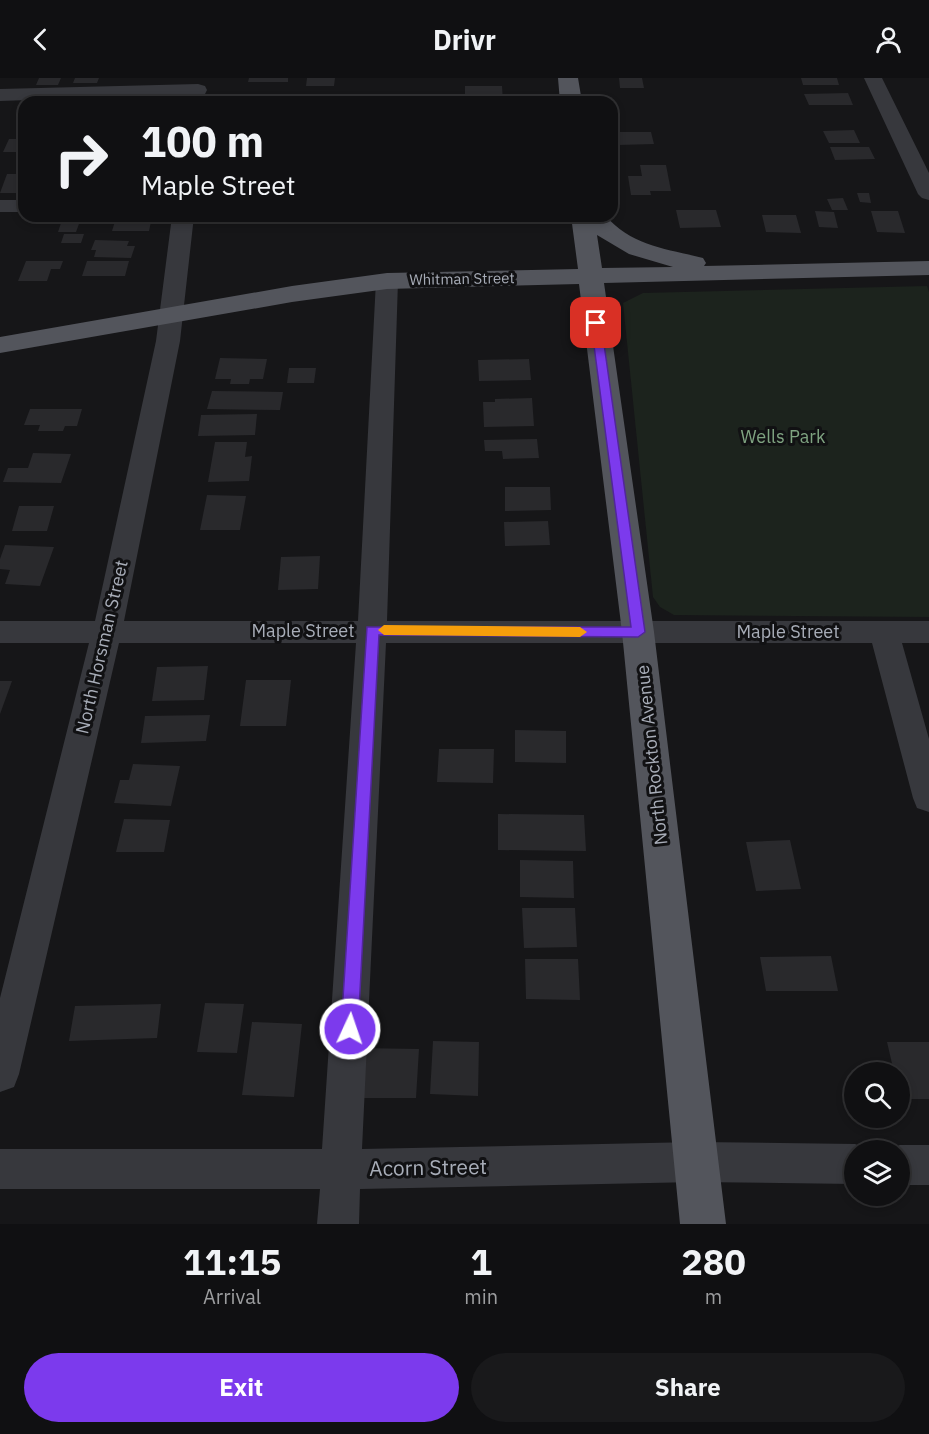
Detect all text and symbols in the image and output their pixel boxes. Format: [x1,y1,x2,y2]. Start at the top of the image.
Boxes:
text: Drivr [433,22,496,57]
icon: back [24,23,57,56]
icon: person [872,23,905,56]
text: 100 m [141,114,264,169]
icon: right [42,120,120,198]
text: Maple Street [141,167,296,202]
street label: Whitman Street [409,268,515,289]
pin [570,297,621,348]
icon: arrive [579,306,612,339]
park label: Wells Park [741,425,826,448]
street label: North Horsman Street [70,558,133,736]
street label: Maple Street [251,619,355,642]
street label: Maple Street [736,620,840,643]
street label: North Rockton Avenue [631,664,672,846]
position arrow [318,997,382,1061]
map controls [844,1062,910,1206]
button: search [844,1062,910,1128]
button: layers [844,1140,910,1206]
street label: Acorn Street [369,1152,487,1182]
text: 11:15 [183,1238,281,1285]
text: 1 [470,1238,492,1285]
text: 280 [681,1238,746,1285]
text: Arrival [203,1283,261,1310]
text: min [464,1283,498,1310]
text: m [705,1283,722,1310]
button: Exit [24,1353,459,1422]
button: Share [471,1353,905,1422]

